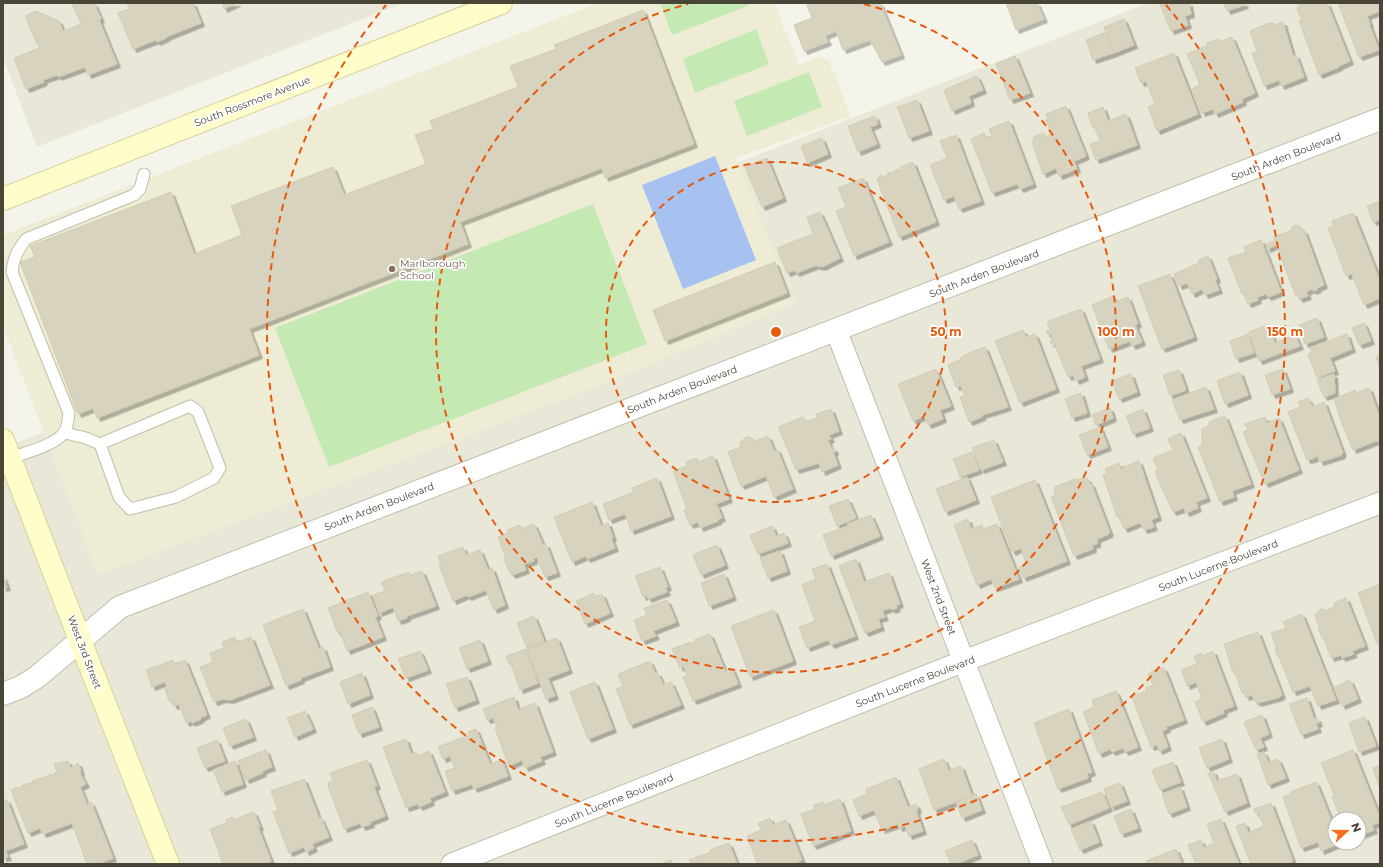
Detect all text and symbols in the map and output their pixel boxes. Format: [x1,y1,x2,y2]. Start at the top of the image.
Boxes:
street label: South Rossmore Avenue [192,73,312,130]
street label: South Arden Boulevard [1229,129,1343,183]
street label: South Arden Boulevard [927,246,1041,300]
place label: Marlborough School [400,257,466,282]
marker: Marlborough School [387,264,397,274]
text: 50 m [930,324,962,339]
text: 100 m [1098,324,1134,339]
text: 150 m [1267,324,1303,339]
centre of rings [769,325,783,339]
street label: South Arden Boulevard [625,362,739,416]
street label: South Arden Boulevard [322,479,436,533]
street label: South Lucerne Boulevard [1157,537,1280,594]
street label: West 2nd Street [918,557,959,637]
street label: West 3rd Street [65,614,104,691]
street label: South Lucerne Boulevard [854,653,977,710]
street label: South Lucerne Boulevard [553,771,675,830]
north arrow [1327,811,1367,851]
text: N [1348,821,1364,834]

